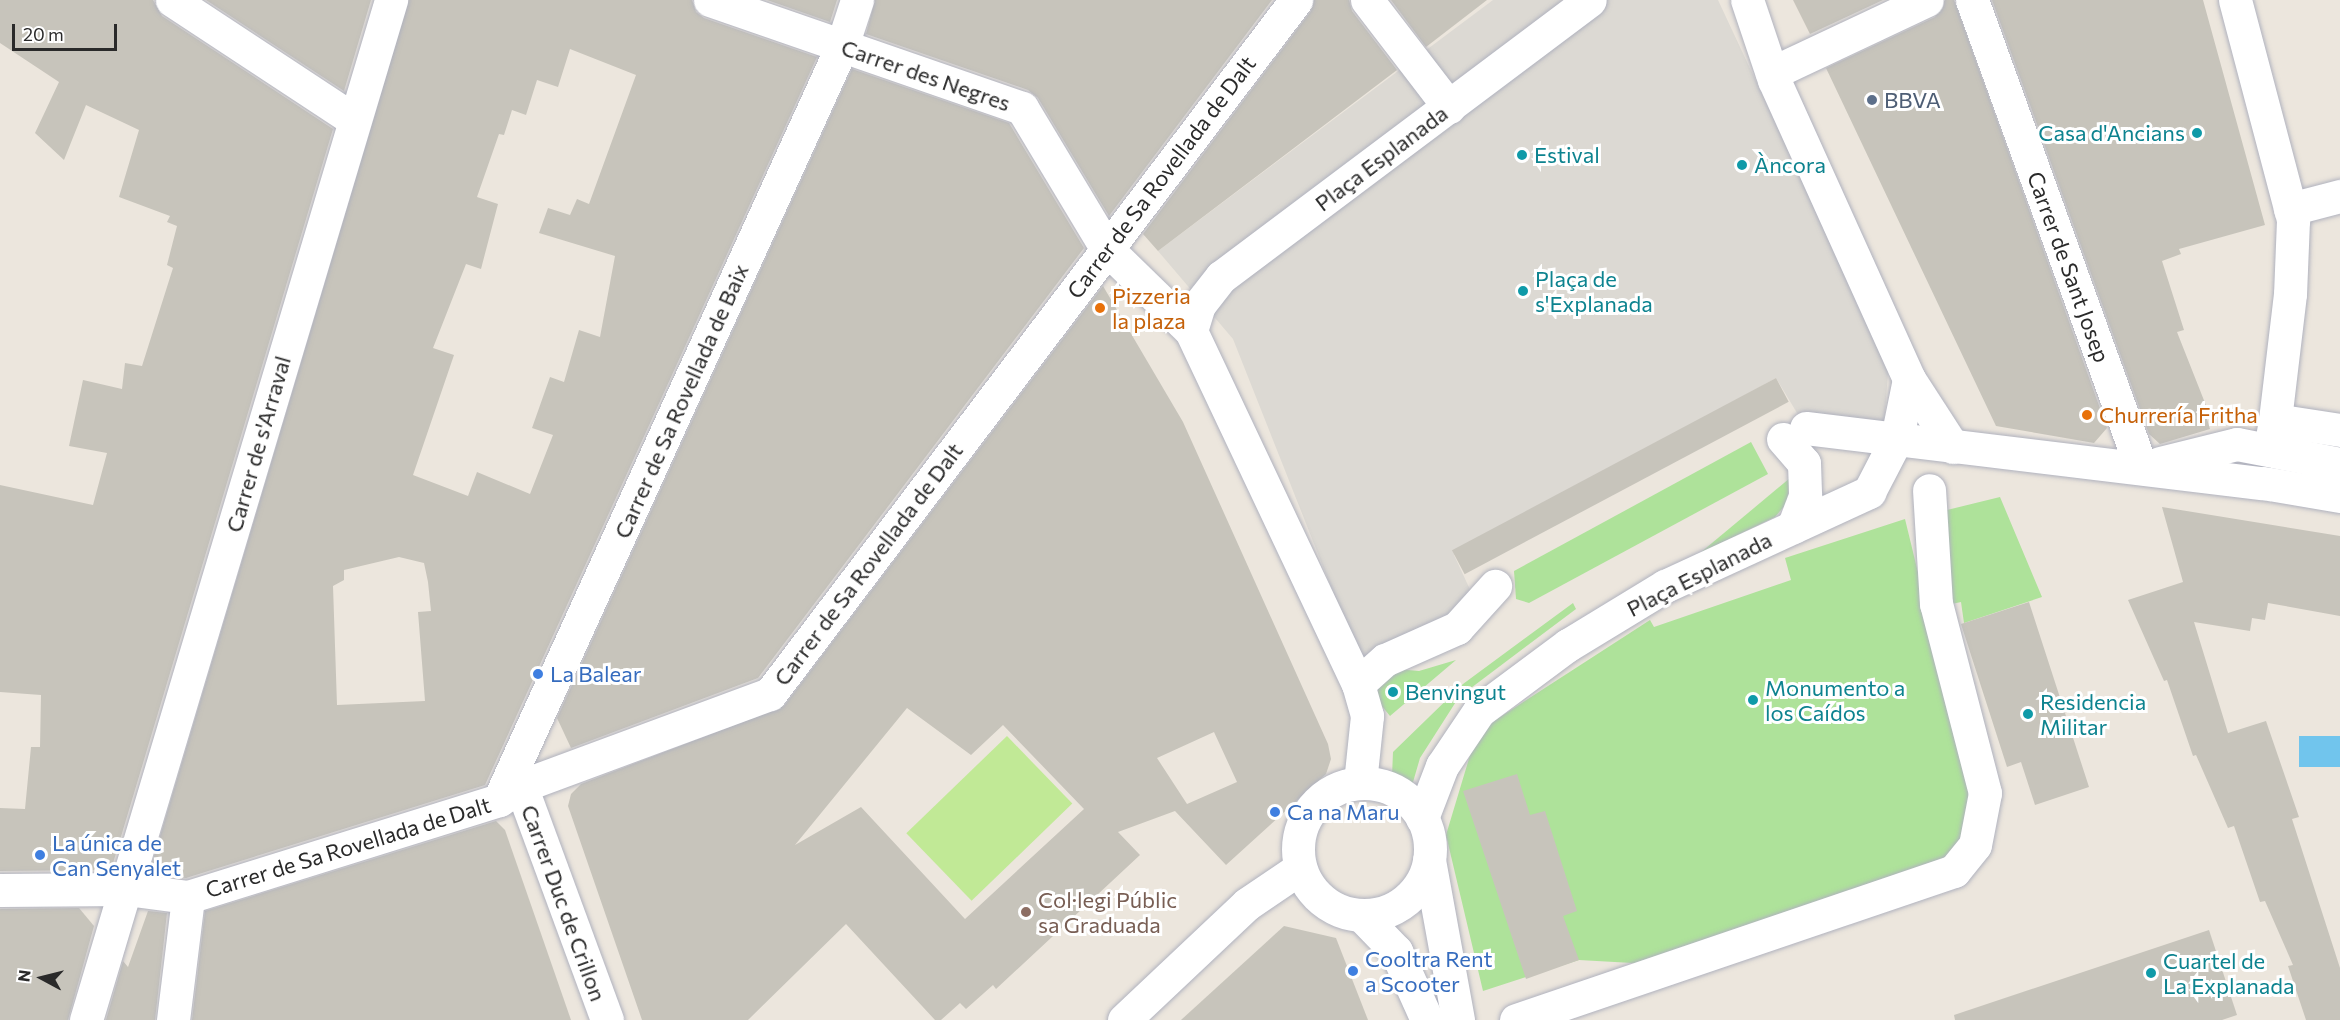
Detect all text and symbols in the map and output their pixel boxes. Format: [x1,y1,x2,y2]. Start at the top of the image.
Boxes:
scale bar [15,12,120,50]
text: 20 m [23,23,64,45]
street label: Carrer des Negres [838,34,1014,116]
street label: Carrer de Sa Rovellada de Dalt [1061,51,1261,303]
place label: BBVA [1884,87,1941,113]
marker: BBVA [1865,93,1879,107]
street label: Plaça Esplanada [1310,100,1452,216]
place label: Casa d'Ancians [2038,120,2185,146]
marker: Casa d'Ancians [2190,126,2204,140]
place label: Estival [1534,142,1600,168]
marker: Estival [1515,148,1529,162]
place label: Àncora [1754,152,1826,178]
marker: Àncora [1735,158,1749,172]
street label: Carrer de Sant Josep [2022,168,2116,366]
street label: Carrer de Sa Rovellada de Baix [608,260,754,542]
place label: Plaça de s'Explanada [1535,265,1653,316]
place label: Pizzeria la plaza [1112,282,1191,334]
marker: Plaça de s'Explanada [1516,284,1530,298]
marker: Pizzeria la plaza [1093,301,1107,315]
street label: Carrer de s'Arraval [220,353,296,535]
place label: Churrería Fritha [2099,402,2258,428]
marker: Churrería Fritha [2080,408,2094,422]
street label: Carrer de Sa Rovellada de Dalt [768,438,968,690]
street label: Plaça Esplanada [1622,526,1776,622]
place label: La Balear [550,661,642,687]
marker: La Balear [531,667,545,681]
place label: Monumento a los Caídos [1765,674,1905,726]
place label: Benvingut [1405,679,1506,705]
marker: Benvingut [1386,685,1400,699]
place label: Residencia Militar [2040,688,2146,740]
marker: Monumento a los Caídos [1746,693,1760,707]
marker: Residencia Militar [2021,707,2035,721]
street label: Carrer de Sa Rovellada de Dalt [202,791,494,903]
place label: Ca na Maru [1287,799,1400,825]
street label: Carrer Duc de Crillon [516,801,612,1005]
marker: Ca na Maru [1268,805,1282,819]
place label: La única de Can Senyalet [52,829,181,880]
marker: La única de Can Senyalet [33,848,47,862]
place label: Col·legi Públic sa Graduada [1038,886,1177,938]
marker: Col·legi Públic sa Graduada [1019,905,1033,919]
place label: Cooltra Rent a Scooter [1365,945,1493,996]
place label: Cuartel de La Explanada [2163,947,2295,998]
north arrow [12,948,72,1008]
marker: Cooltra Rent a Scooter [1346,964,1360,978]
marker: Cuartel de La Explanada [2144,966,2158,980]
text: N [13,969,34,983]

